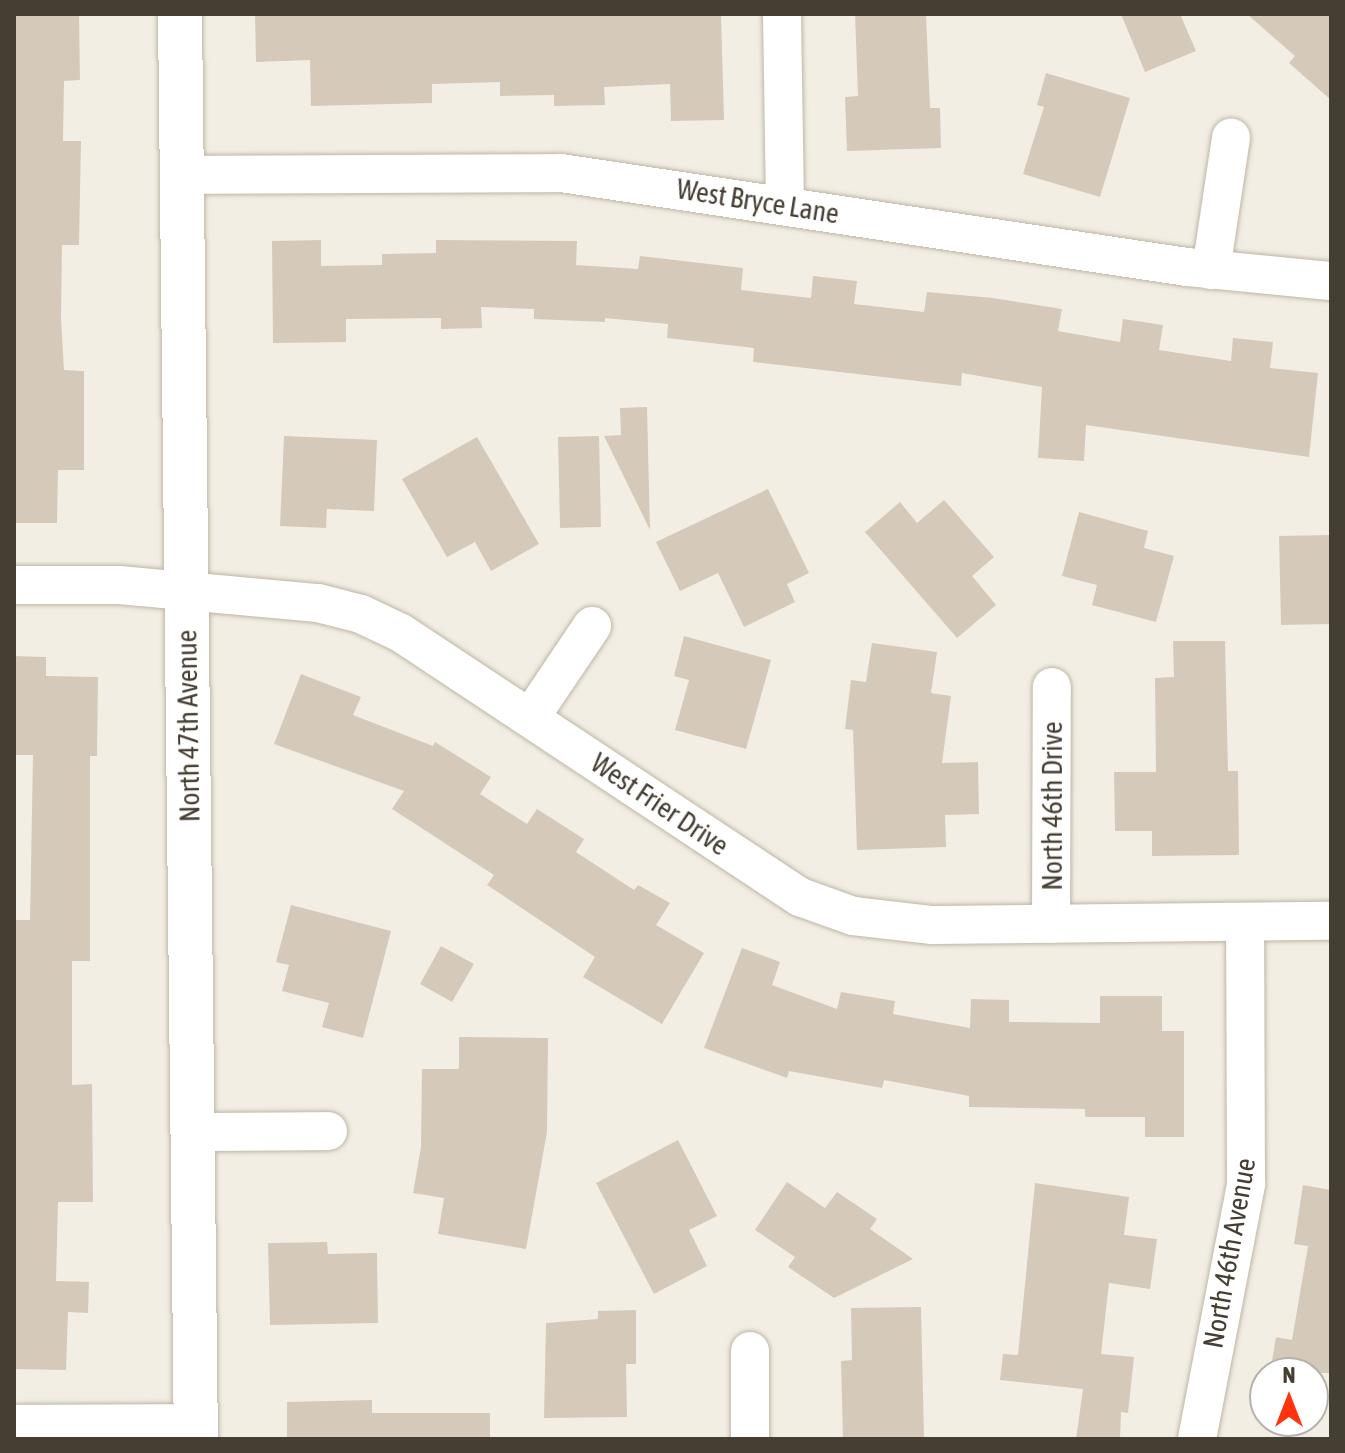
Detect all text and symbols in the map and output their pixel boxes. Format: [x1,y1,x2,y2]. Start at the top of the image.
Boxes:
street label: West Bryce Lane [674,172,842,230]
street label: North 47th Avenue [170,629,206,823]
street label: North 46th Drive [1035,721,1069,891]
street label: West Frier Drive [585,746,735,862]
street label: North 46th Avenue [1196,1155,1262,1351]
north arrow [1249,1357,1329,1437]
text: N [1283,1362,1295,1388]

